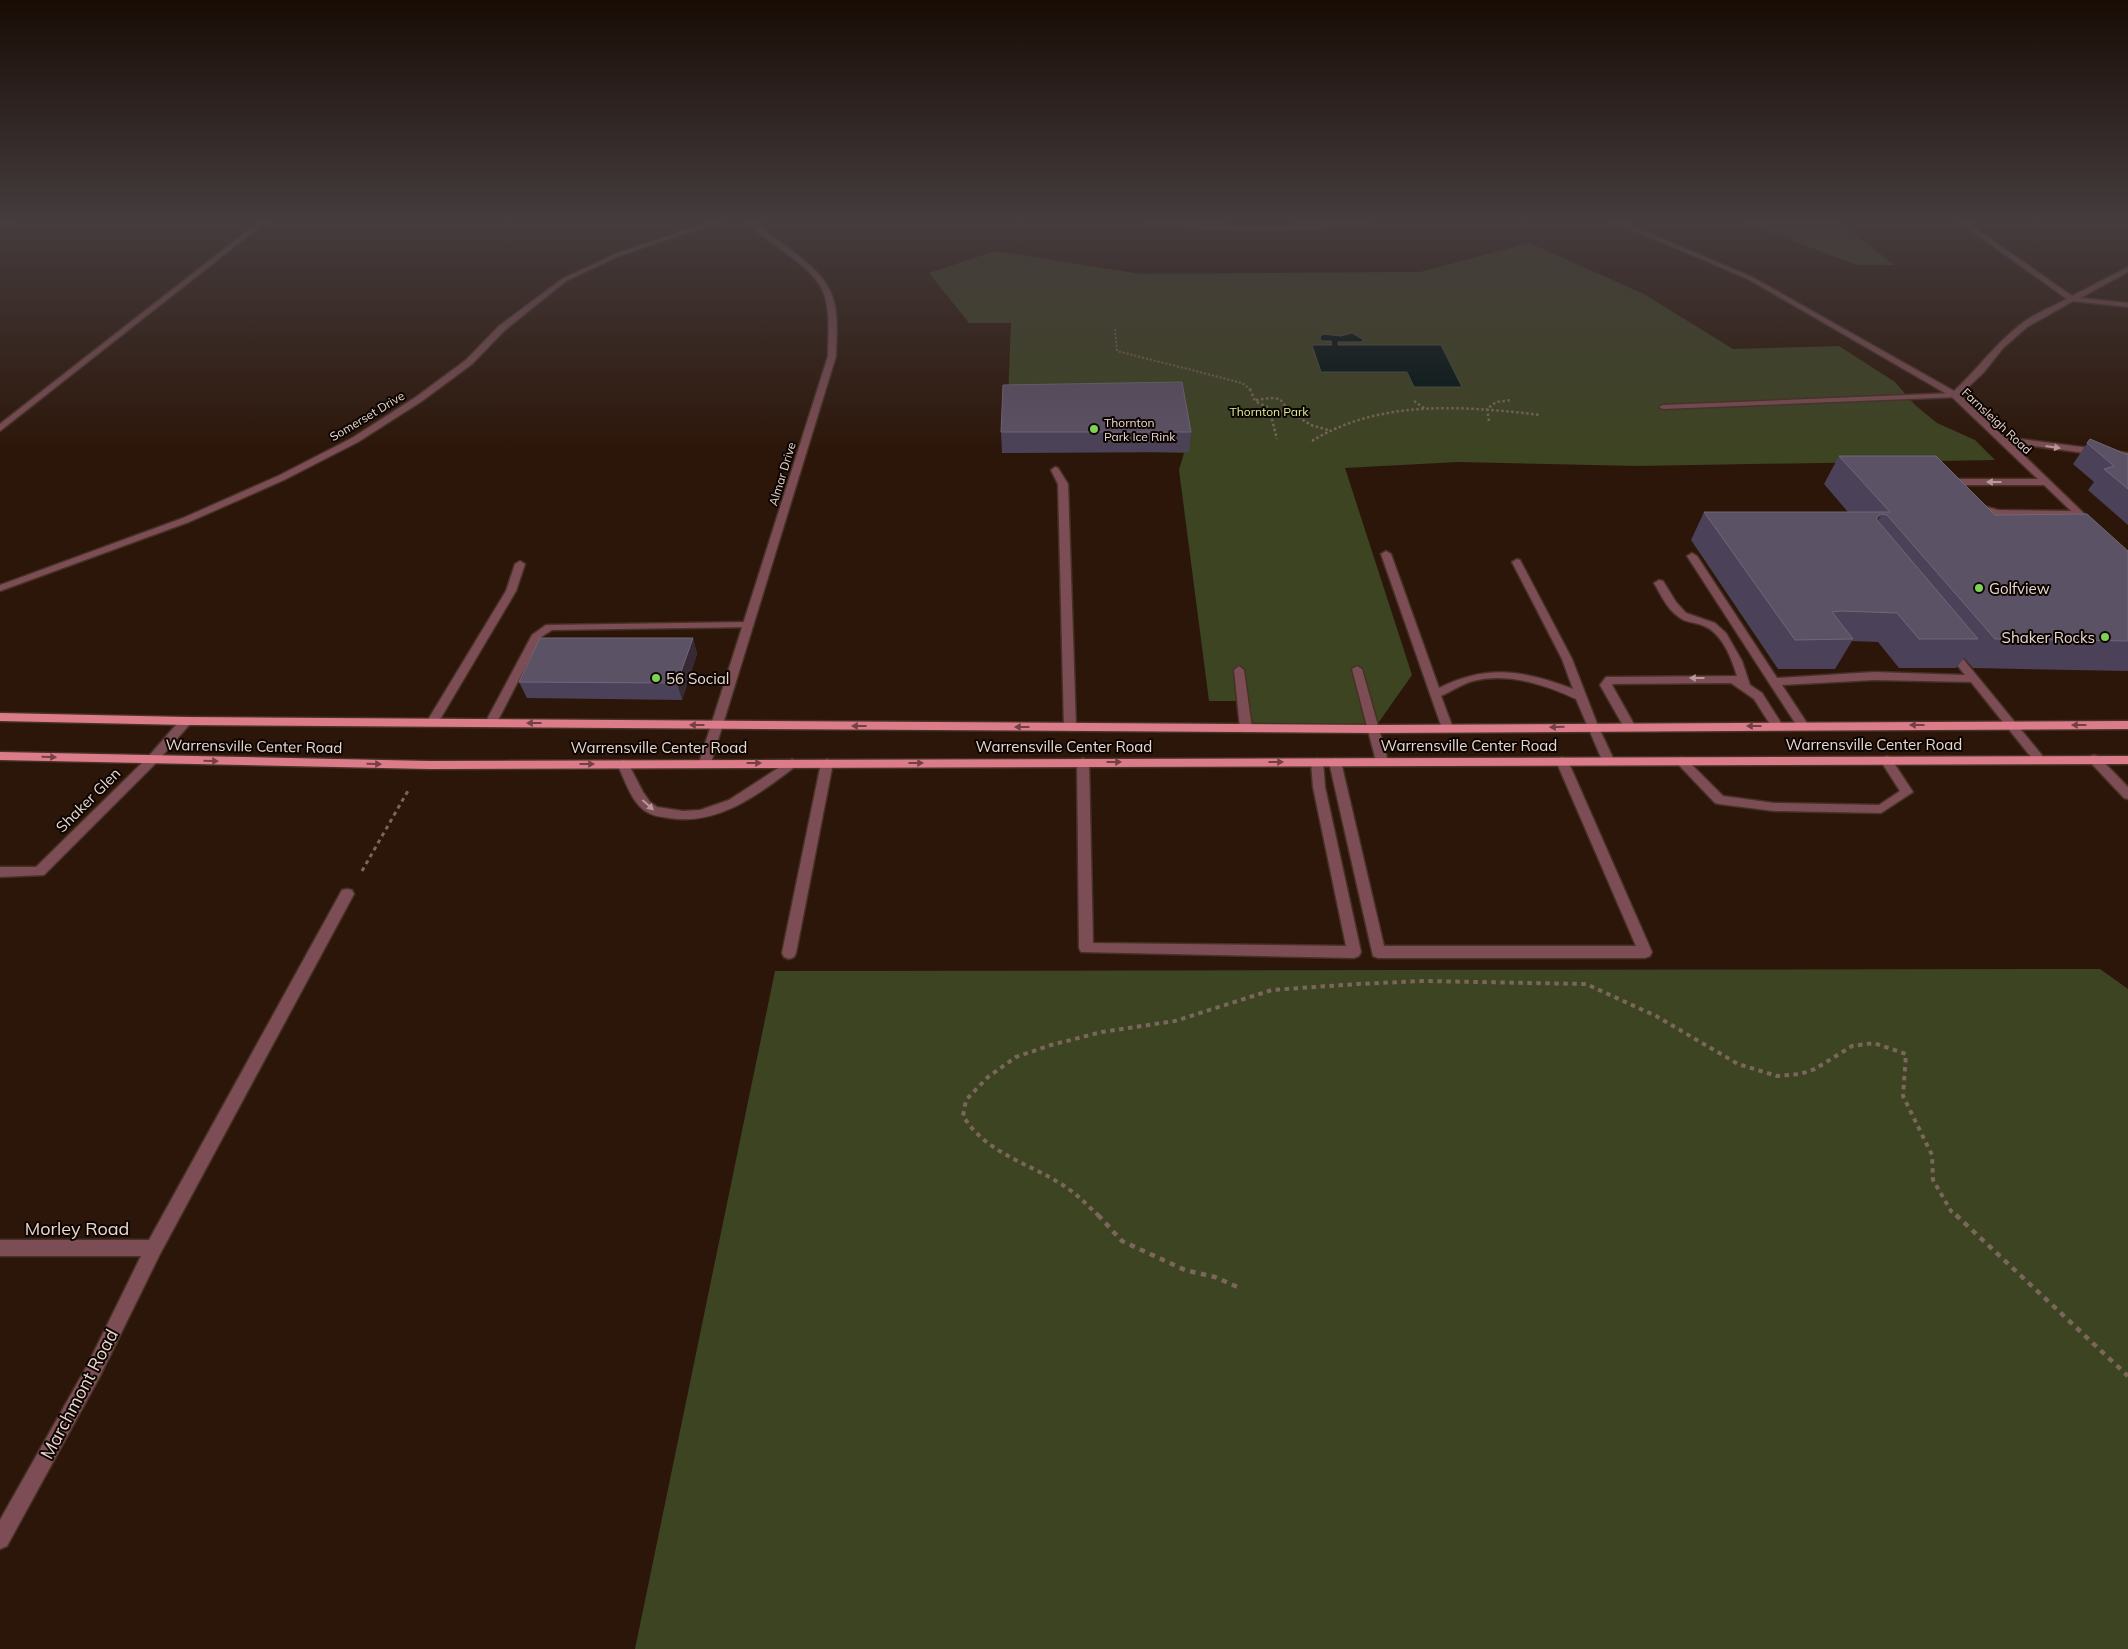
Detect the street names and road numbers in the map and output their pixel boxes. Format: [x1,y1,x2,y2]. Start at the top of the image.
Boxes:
street label: Farnsleigh Road [1959,385,2035,457]
street label: Somerset Drive [327,388,407,444]
street label: Almar Drive [765,440,799,508]
street label: Warrensville Center Road [165,735,343,757]
street label: Warrensville Center Road [1786,735,1962,754]
street label: Warrensville Center Road [1381,736,1557,755]
street label: Warrensville Center Road [976,737,1152,756]
street label: Warrensville Center Road [571,738,747,757]
street label: Shaker Glen [52,764,124,836]
street label: Morley Road [25,1217,129,1240]
street label: Marchmont Road [35,1325,123,1463]

